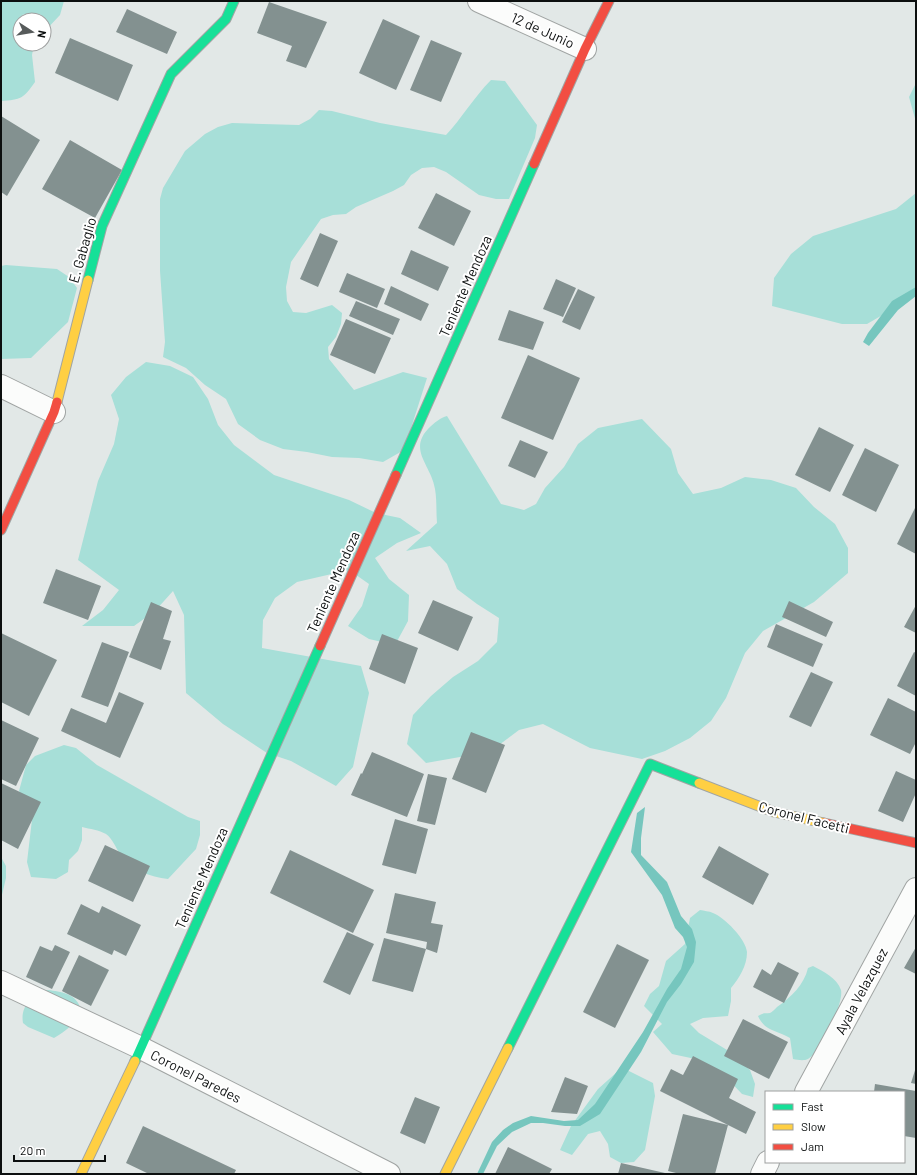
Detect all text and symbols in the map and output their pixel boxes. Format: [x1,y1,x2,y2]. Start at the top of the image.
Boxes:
street label: 12 de Junio [509,9,577,51]
north arrow [12,12,52,52]
text: N [35,29,49,39]
street label: E. Gabaglio [65,215,99,285]
street label: Teniente Mendoza [435,233,495,339]
street label: Teniente Mendoza [303,529,363,635]
street label: Coronel Facetti [757,798,851,836]
street label: Teniente Mendoza [171,825,231,931]
street label: Ayala Velazquez [831,945,891,1037]
street label: Coronel Paredes [148,1046,244,1106]
legend [765,1091,905,1163]
text: Fast [801,1099,824,1113]
text: Slow [801,1119,826,1133]
scale bar [14,1137,105,1163]
text: Jam [801,1139,824,1153]
text: 20 m [20,1143,46,1157]

